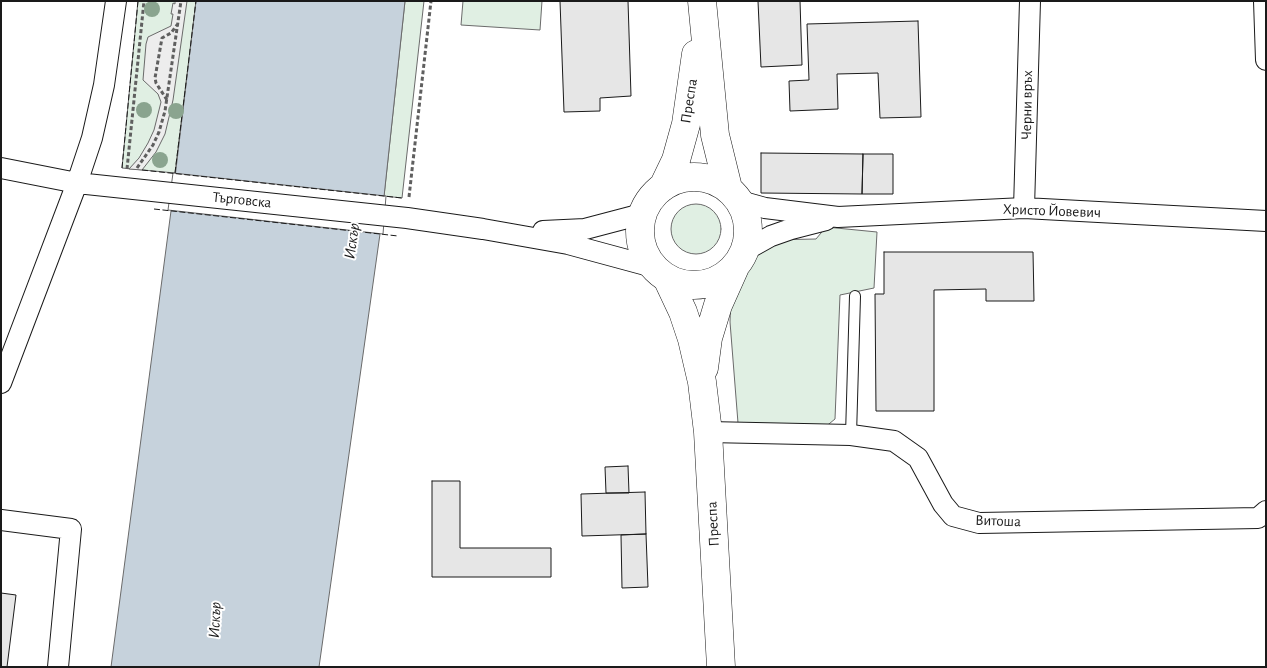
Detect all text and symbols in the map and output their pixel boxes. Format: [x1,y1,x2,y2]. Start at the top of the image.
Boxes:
street label: Черни връх [1017,70,1037,140]
street label: Преспа [677,77,701,125]
street label: Търговска [212,188,272,212]
street label: Христо Йовевич [1003,200,1101,222]
water label: Искър [340,222,364,260]
street label: Преспа [703,501,723,547]
street label: Витоша [975,511,1021,531]
water label: Искър [204,602,226,638]

